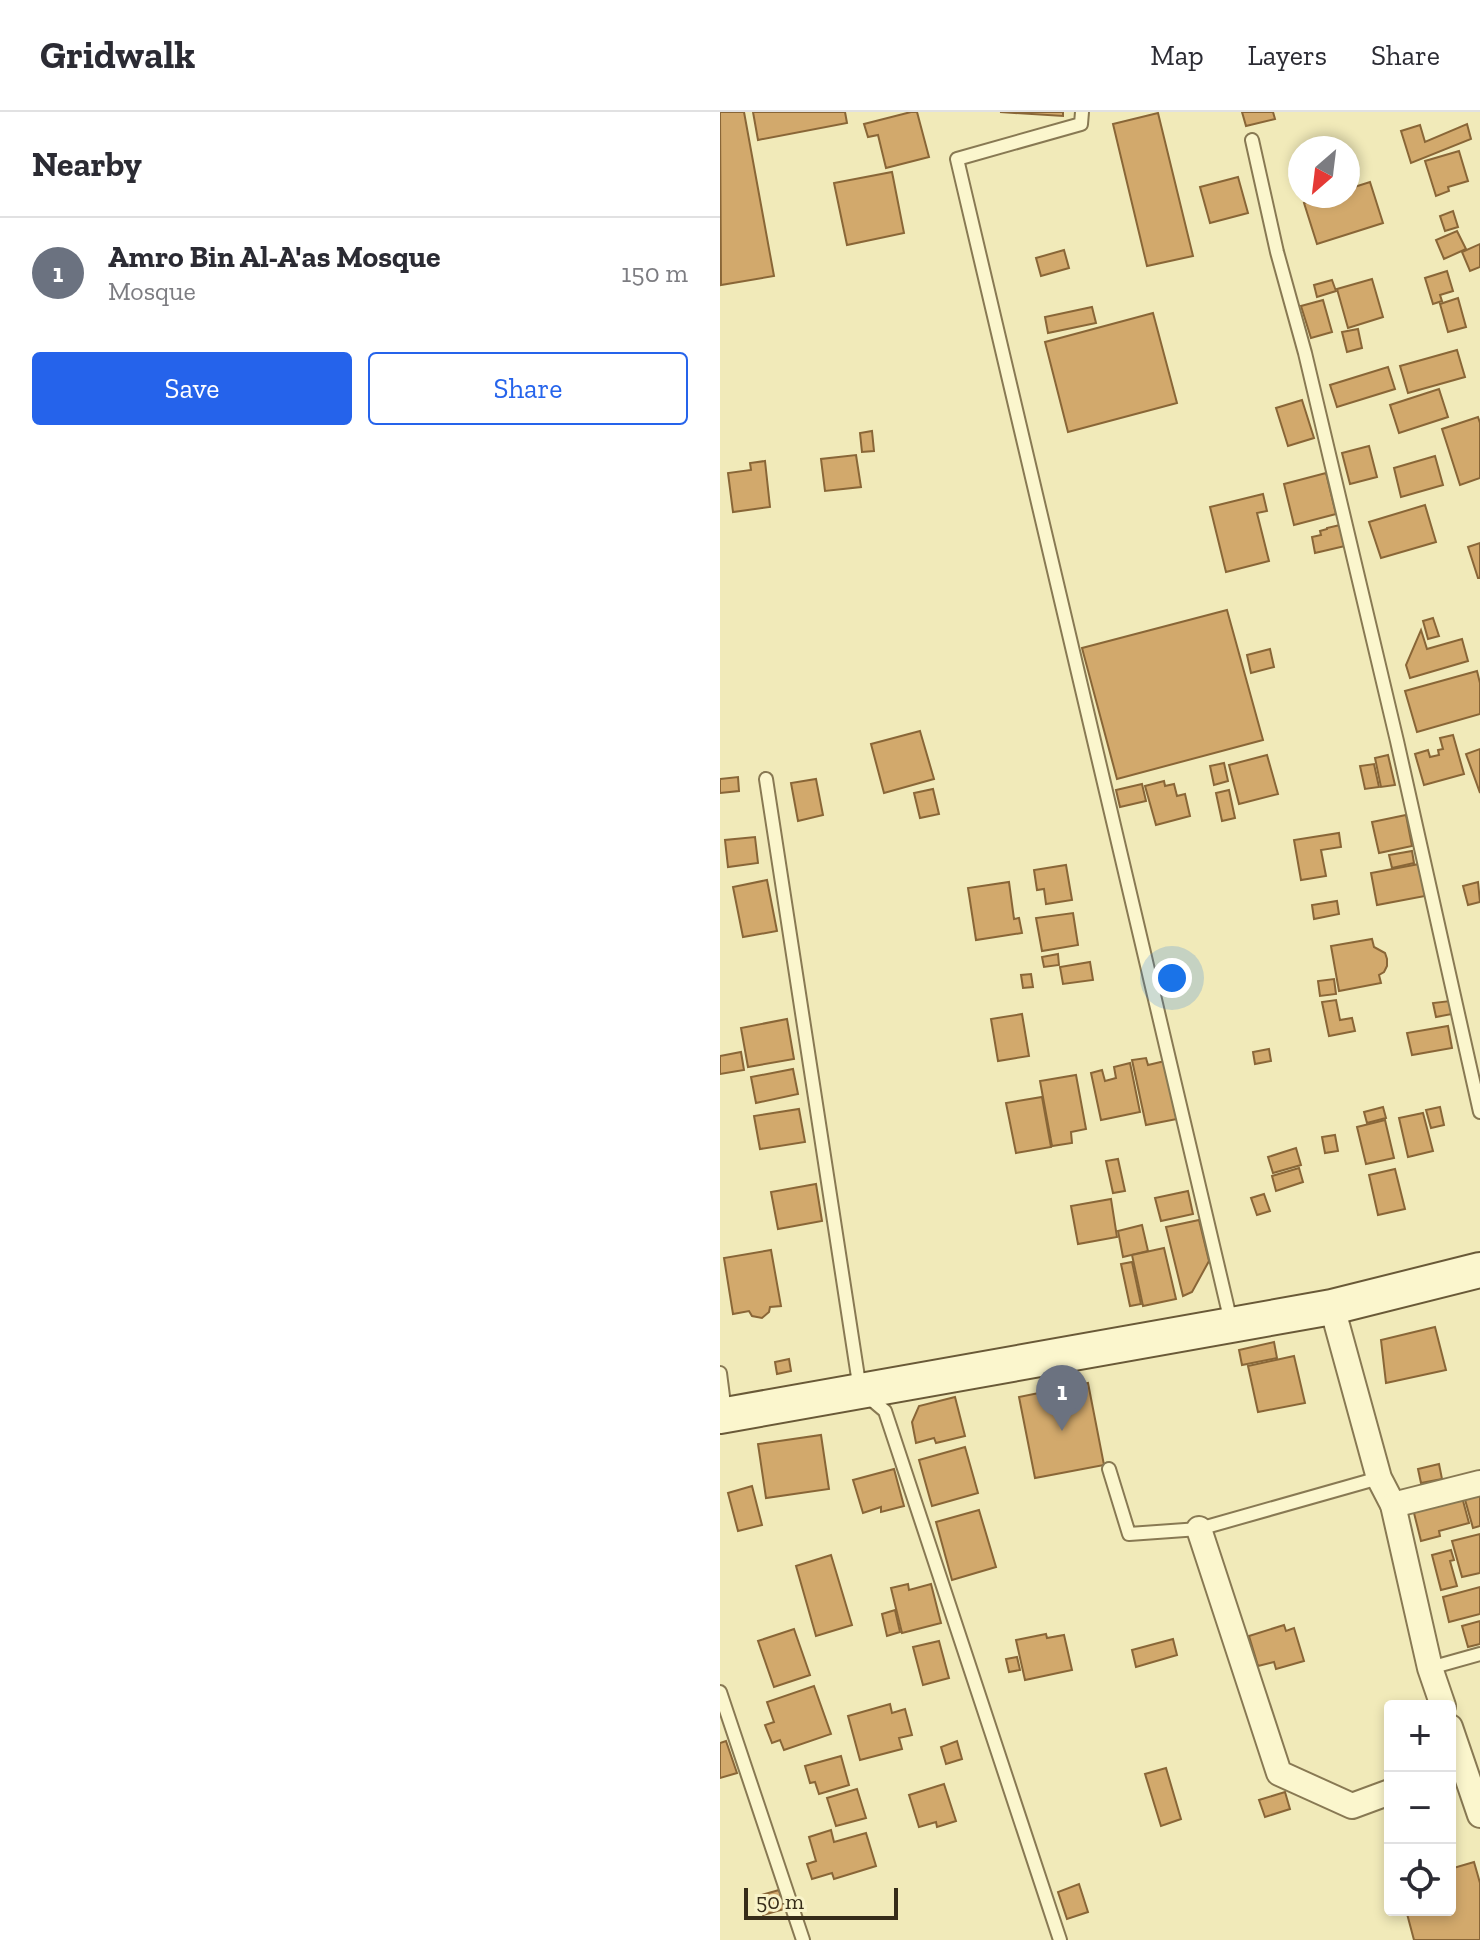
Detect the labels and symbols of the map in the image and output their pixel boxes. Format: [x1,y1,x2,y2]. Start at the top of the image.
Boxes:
north arrow [1288,136,1360,208]
your location [1152,958,1192,998]
pin: 1 [1036,1365,1088,1431]
scale bar [744,1884,898,1920]

